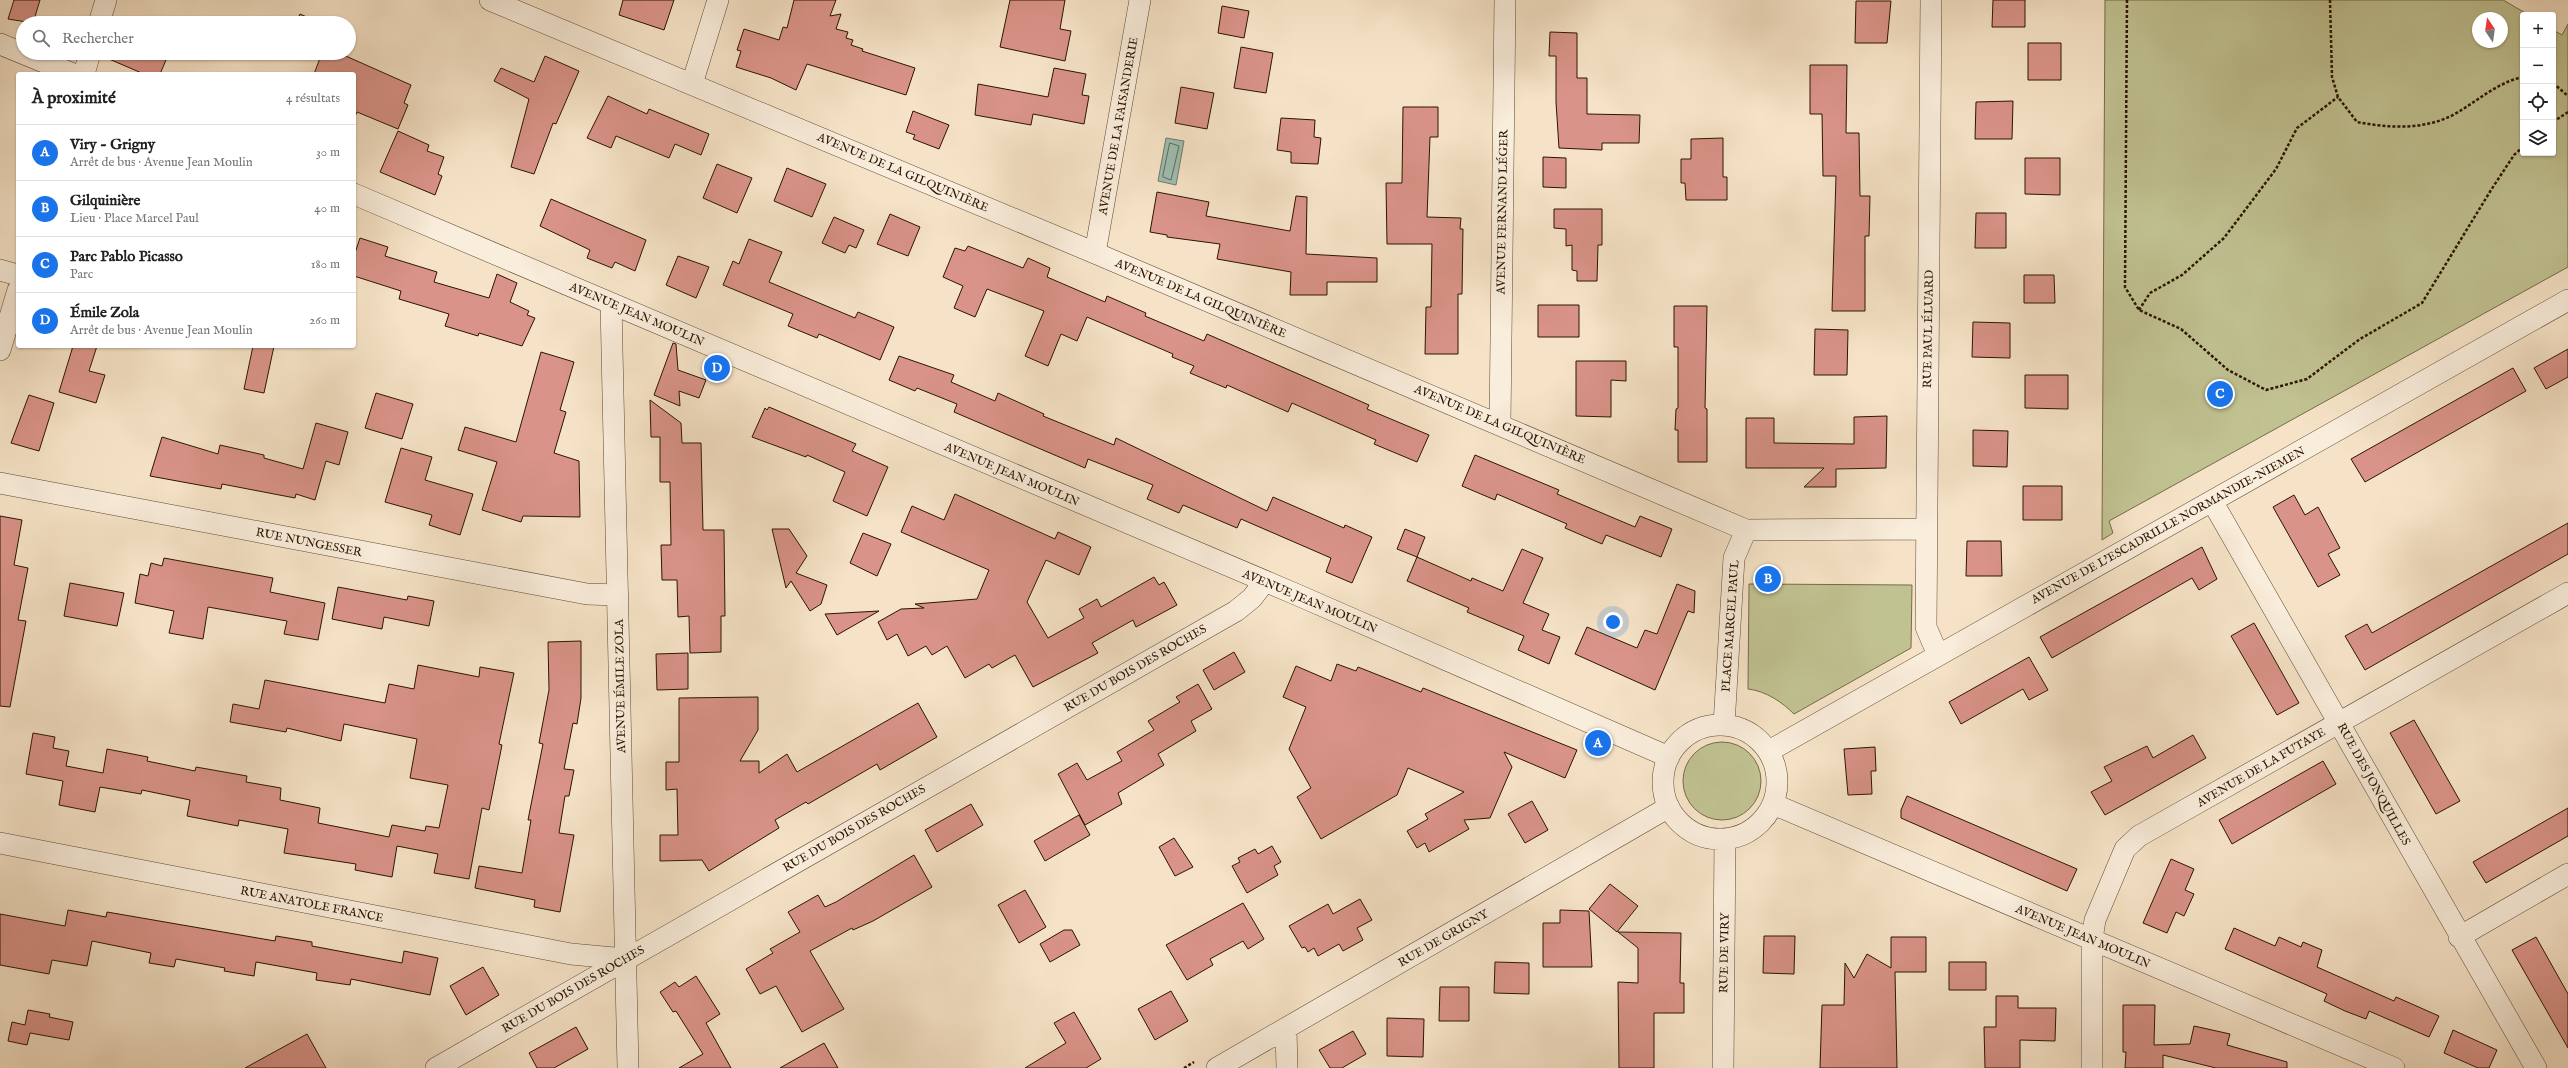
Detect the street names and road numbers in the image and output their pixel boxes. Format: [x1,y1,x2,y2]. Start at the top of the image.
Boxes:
street label: AVENUE DE LA FAISANDERIE [1095,36,1142,217]
street label: AVENUE DE LA GILQUINIÈRE [814,128,991,215]
street label: AVENUE FERNAND LÉGER [1493,129,1511,296]
street label: AVENUE DE LA GILQUINIÈRE [1112,254,1289,341]
street label: RUE PAUL ÉLUARD [1919,269,1937,388]
street label: AVENUE JEAN MOULIN [566,279,707,351]
street label: AVENUE DE LA GILQUINIÈRE [1411,380,1588,467]
street label: AVENUE JEAN MOULIN [941,439,1082,511]
street label: AVENUE DE L'ESCADRILLE NORMANDIE-NIEMEN [2028,443,2308,608]
street label: RUE NUNGESSER [254,525,364,560]
street label: PLACE MARCEL PAUL [1718,559,1743,692]
street label: AVENUE JEAN MOULIN [1239,566,1380,638]
street label: AVENUE ÉMILE ZOLA [611,618,629,754]
street label: RUE DU BOIS DES ROCHES [1061,621,1209,716]
street label: RUE DES JONQUILLES [2333,720,2413,849]
street label: AVENUE DE LA FUTAYE [2193,724,2328,811]
street label: RUE DU BOIS DES ROCHES [780,781,928,876]
street label: RUE ANATOLE FRANCE [239,883,385,926]
street label: AVENUE JEAN MOULIN [2012,901,2153,973]
street label: RUE DE GRIGNY [1395,906,1492,970]
street label: RUE DE VIRY [1716,912,1733,993]
street label: RUE DU BOIS DES ROCHES [499,942,647,1037]

